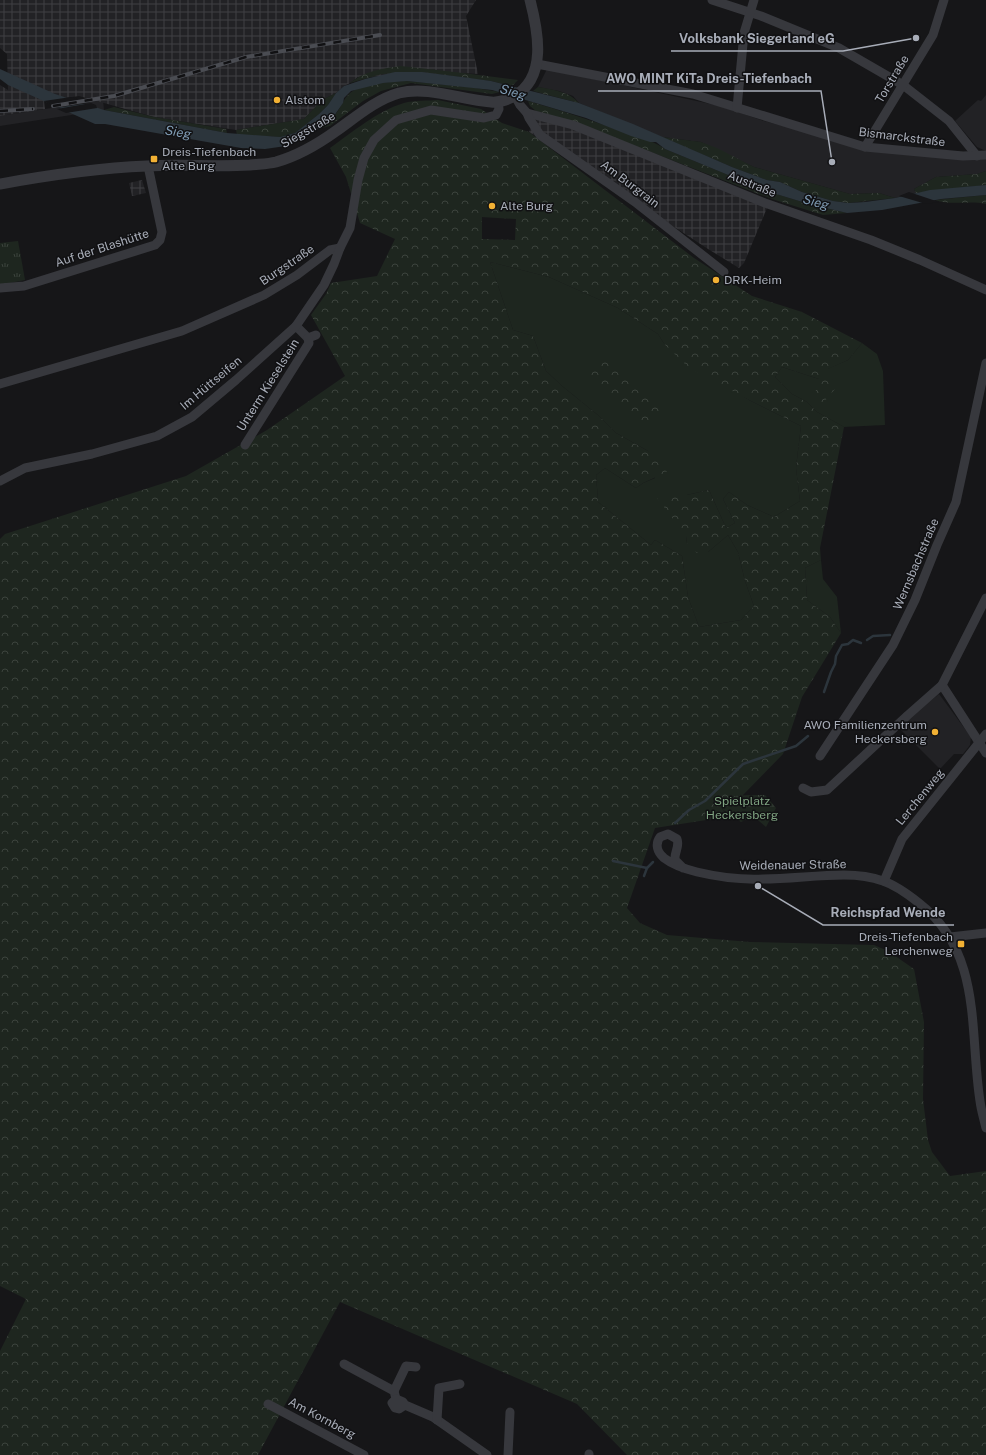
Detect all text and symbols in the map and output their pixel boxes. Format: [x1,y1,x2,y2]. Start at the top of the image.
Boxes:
callout: Volksbank Siegerland eG [671,26,843,51]
text: Volksbank Siegerland eG [679,31,835,46]
street label: Torstraße [872,52,912,105]
callout: AWO MINT KiTa Dreis-Tiefenbach [598,66,821,91]
text: AWO MINT KiTa Dreis-Tiefenbach [606,71,812,86]
water label: Sieg [498,81,528,103]
place label: Alstom [285,93,325,107]
marker: Alstom [272,95,282,105]
street label: Siegstraße [278,109,338,151]
water label: Sieg [164,122,193,142]
street label: Bismarckstraße [858,125,946,149]
place label: Dreis-Tiefenbach Alte Burg [162,145,256,173]
marker: Dreis-Tiefenbach Alte Burg [149,154,159,164]
street label: Am Burgrain [598,157,662,211]
street label: Austraße [726,168,778,200]
water label: Sieg [801,191,831,213]
place label: Alte Burg [500,199,553,213]
marker: Alte Burg [487,201,497,211]
street label: Auf der Blashütte [53,226,151,270]
street label: Burgstraße [257,242,317,288]
place label: DRK-Heim [724,273,782,287]
marker: DRK-Heim [711,275,721,285]
street label: Unterm Kieselstein [234,336,302,434]
street label: Im Hüttseifen [177,353,245,413]
street label: Wernsbachstraße [890,516,942,612]
place label: AWO Familienzentrum Heckersberg [804,718,927,746]
marker: AWO Familienzentrum Heckersberg [930,727,940,737]
street label: Lerchenweg [893,766,947,828]
park label: Spielplatz Heckersberg [706,794,778,822]
street label: Weidenauer Straße [739,857,847,873]
callout: Reichspfad Wende [823,900,954,925]
text: Reichspfad Wende [831,905,945,920]
place label: Dreis-Tiefenbach Lerchenweg [859,930,953,958]
marker: Dreis-Tiefenbach Lerchenweg [956,939,966,949]
street label: Am Kornberg [286,1394,358,1442]

